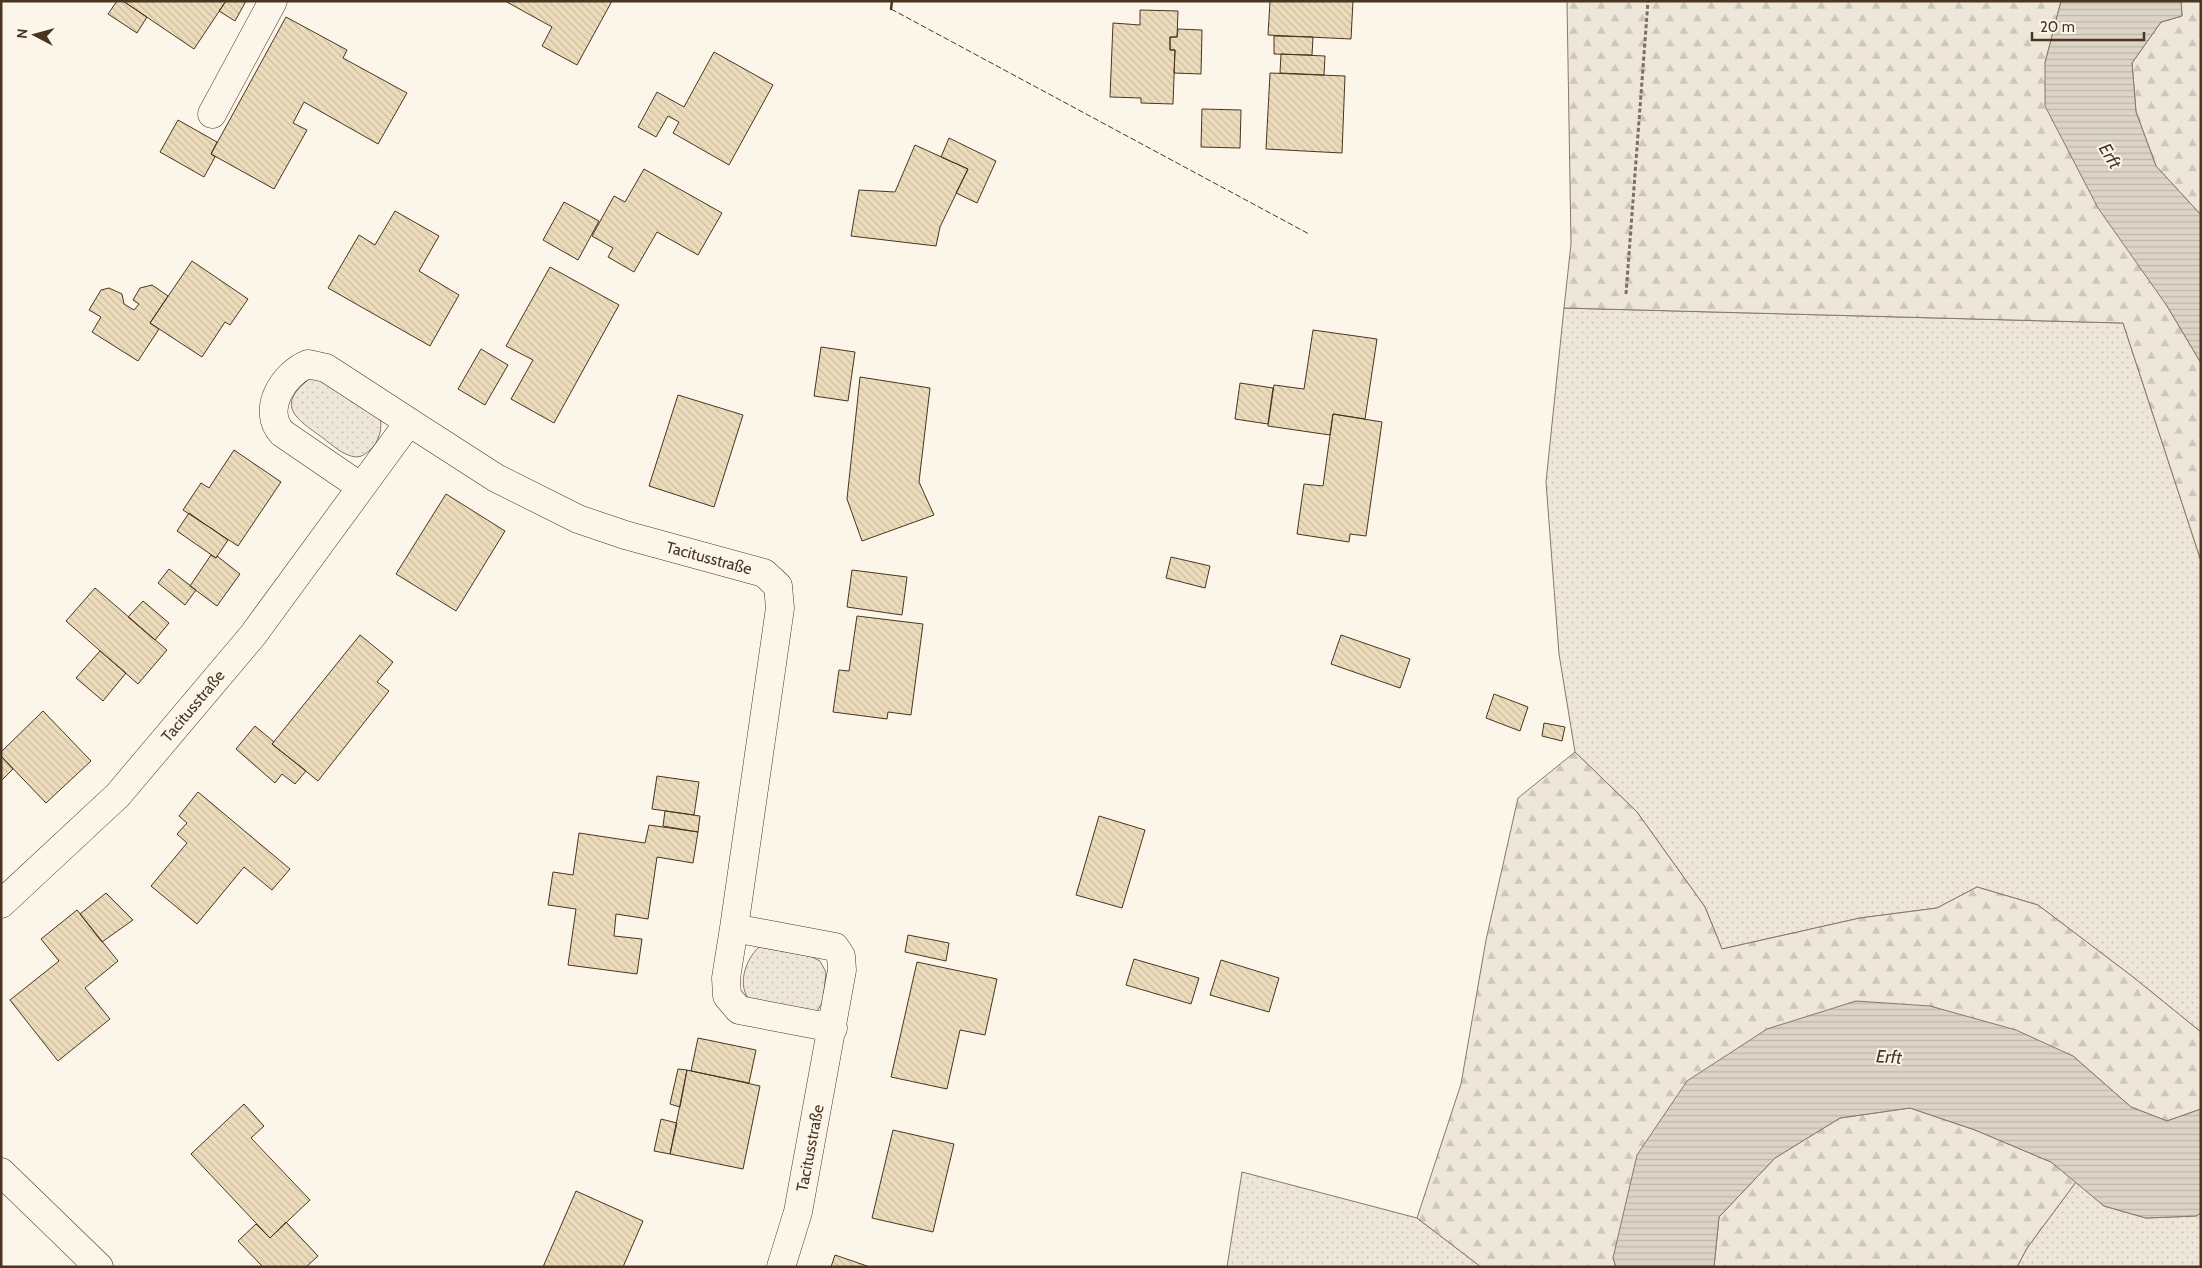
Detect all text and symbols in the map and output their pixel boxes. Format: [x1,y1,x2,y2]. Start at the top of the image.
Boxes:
north arrow [10,10,60,60]
scale bar [2032,10,2144,42]
text: 20 m [2040,18,2075,36]
text: N [13,28,32,40]
water label: Erft [2094,139,2126,173]
street label: Tacitusstraße [664,537,754,579]
street label: Tacitusstraße [157,666,229,746]
water label: Erft [1876,1045,1903,1069]
street label: Tacitusstraße [792,1103,828,1193]

